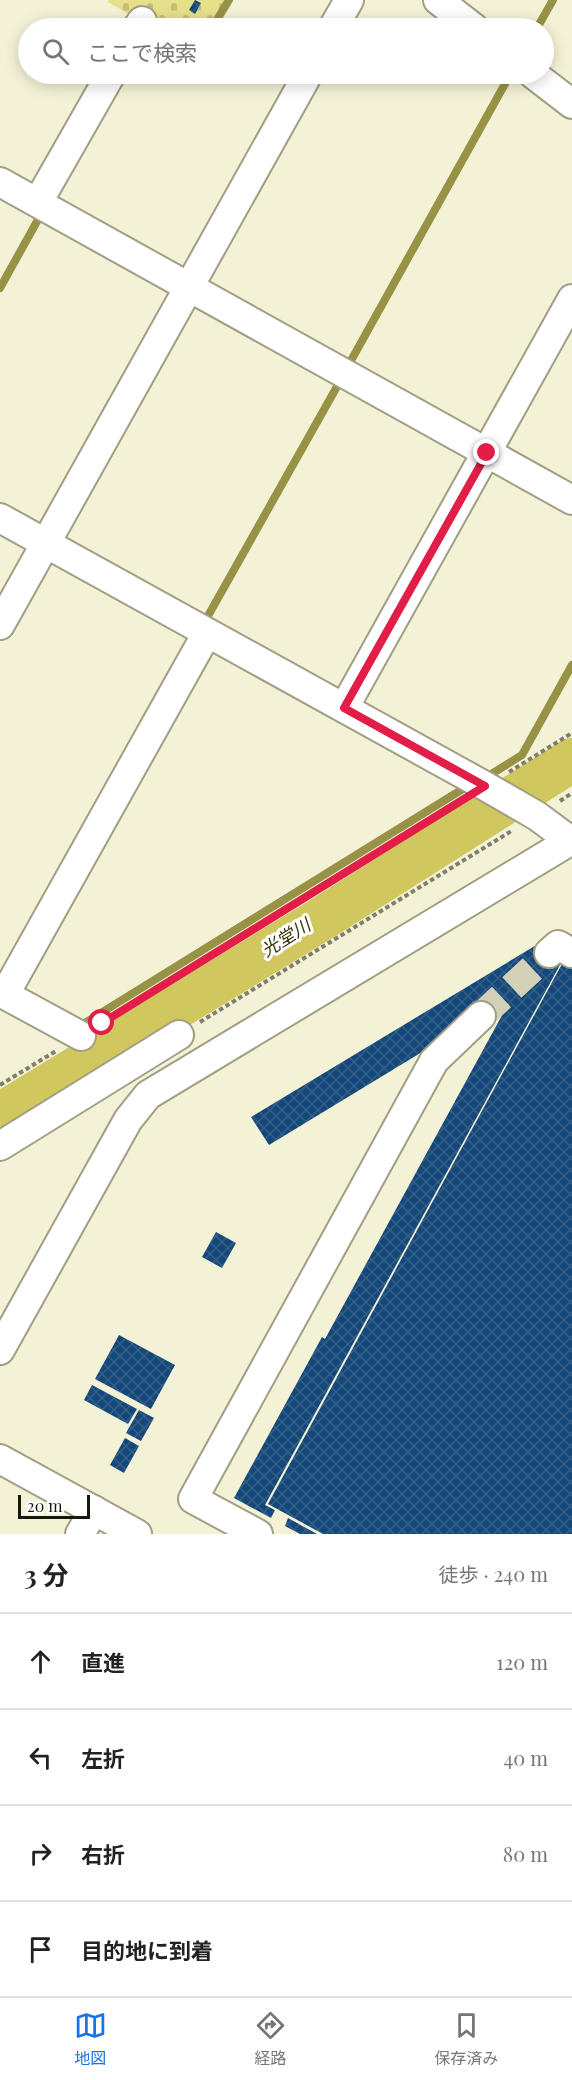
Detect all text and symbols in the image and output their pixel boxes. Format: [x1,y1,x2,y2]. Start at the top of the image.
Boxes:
search box [18,18,554,84]
icon: search [39,35,72,68]
text: ここで検索 [87,37,197,67]
route end [473,439,499,465]
water label: 光堂川 [256,912,316,962]
route start [88,1009,114,1035]
scale bar [18,1492,90,1520]
text: 20 m [27,1495,62,1516]
text: 3 分 [24,1557,69,1592]
text: 徒歩 · 240 m [439,1560,548,1587]
icon: ahead [24,1645,57,1678]
text: 直進 [81,1647,125,1677]
text: 120 m [496,1648,548,1675]
icon: left [24,1741,57,1774]
text: 左折 [81,1743,125,1773]
text: 40 m [503,1744,548,1771]
icon: right [24,1837,57,1870]
text: 右折 [81,1839,125,1869]
text: 80 m [503,1840,548,1867]
icon: arrive [24,1933,57,1966]
text: 目的地に到着 [81,1935,213,1965]
tab: 地図 [74,2009,107,2069]
tab: 経路 [254,2009,287,2069]
tab: 保存済み [434,2009,498,2069]

